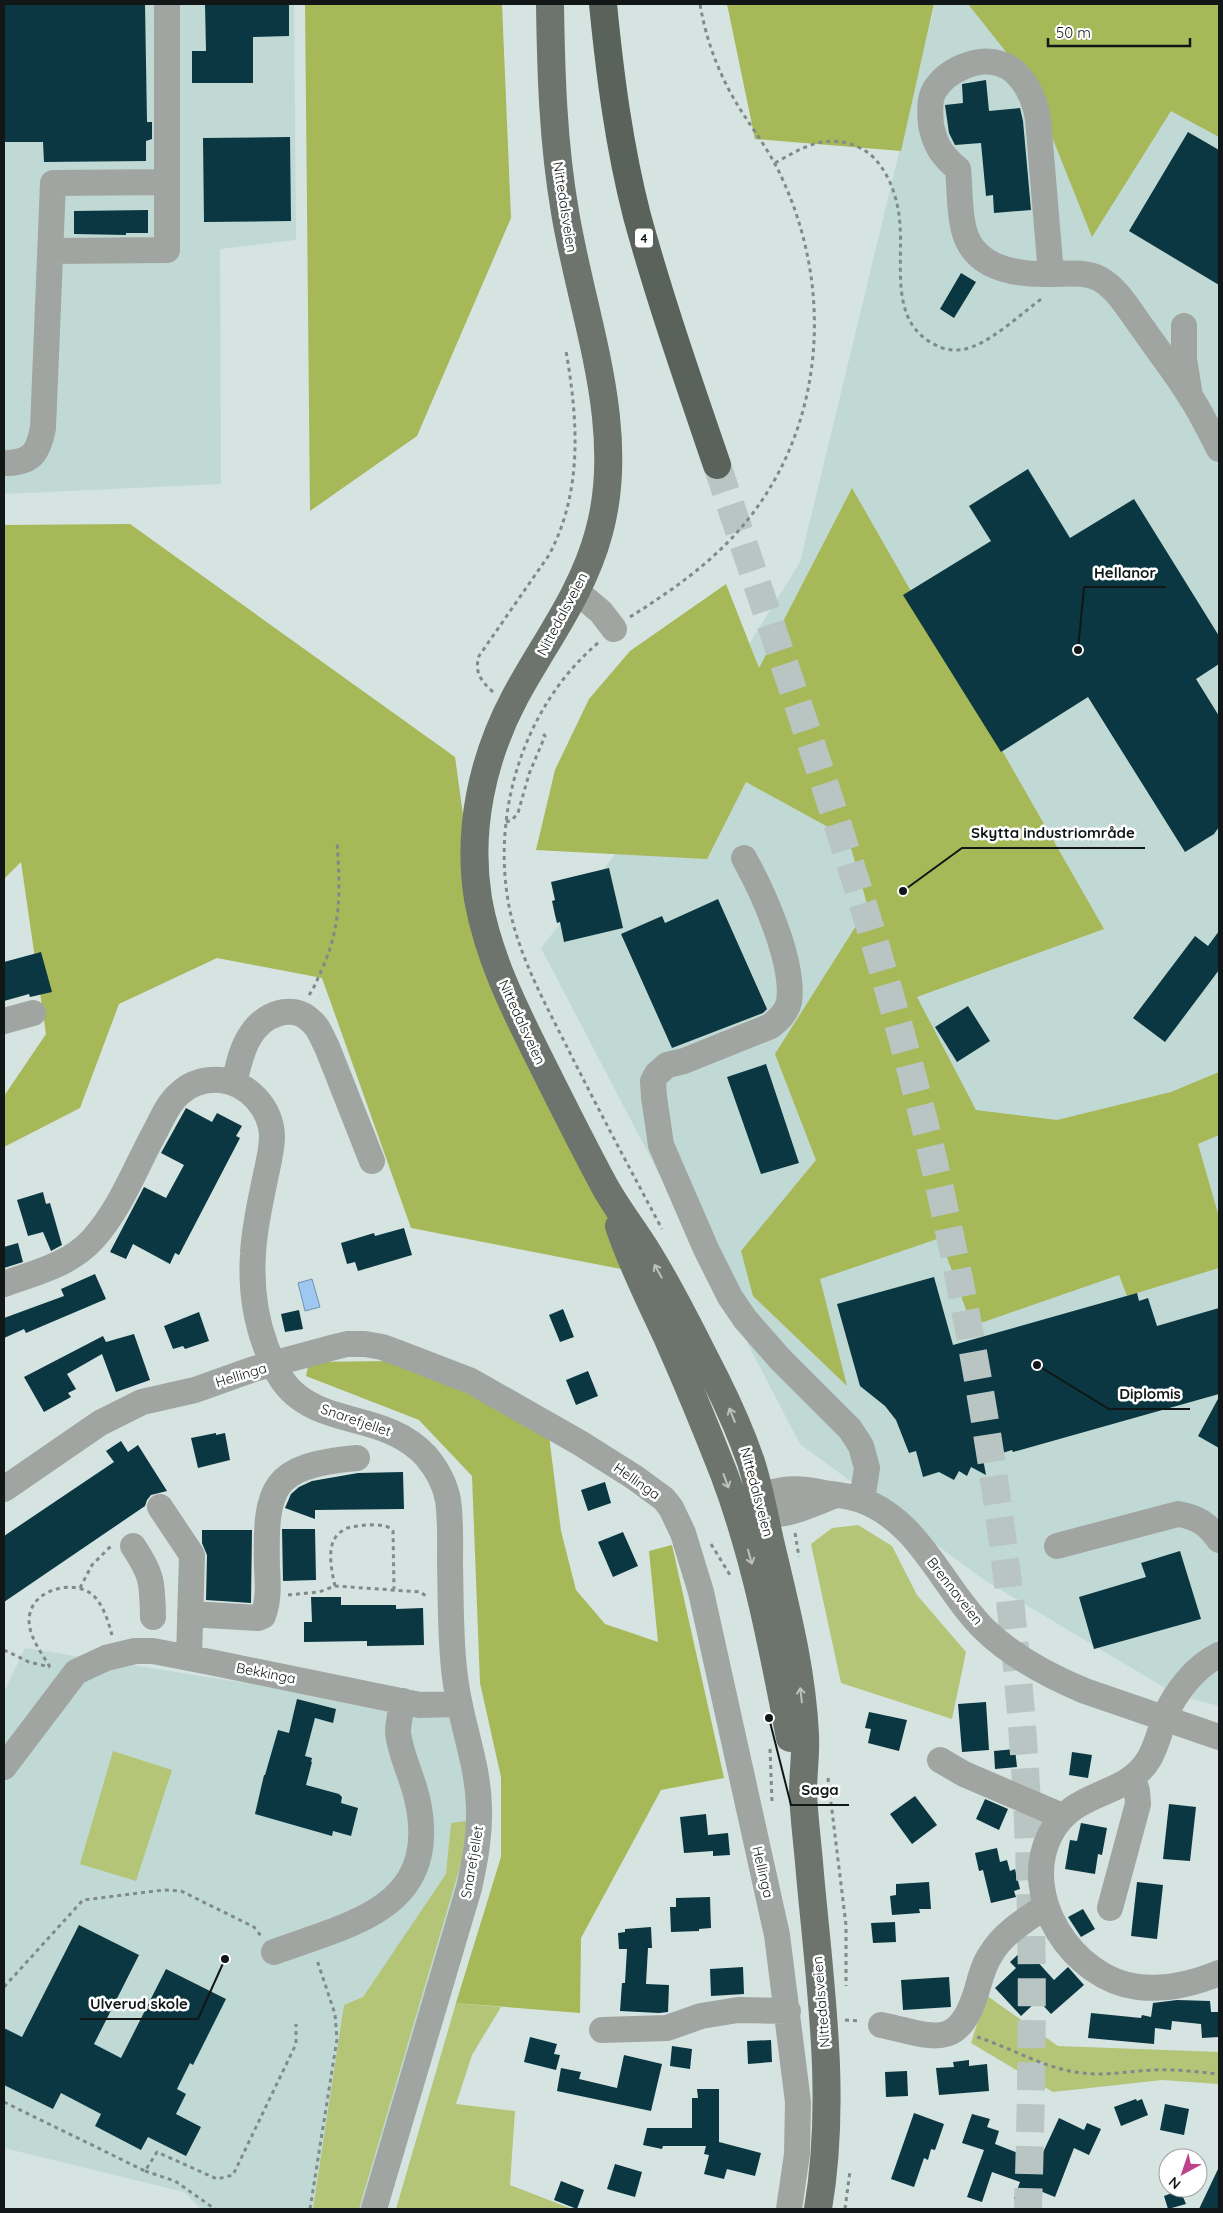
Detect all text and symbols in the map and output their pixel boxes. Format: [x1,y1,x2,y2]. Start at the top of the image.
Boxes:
scale bar [1048,15,1190,47]
text: 50 m [1056,23,1091,42]
street label: Nittedalsveien [549,160,581,254]
road number: 4 [635,228,653,248]
callout: Hellanor [1084,557,1166,587]
text: Hellanor [1094,563,1156,582]
street label: Nittedalsveien [533,569,591,659]
callout: Skytta industriområde [962,818,1145,848]
text: Skytta industriområde [971,823,1135,842]
street label: Nittedalsveien [495,977,549,1067]
one-way arrow [653,1263,663,1278]
street label: Hellinga [213,1359,269,1391]
callout: Diplomis [1109,1379,1190,1409]
text: Diplomis [1119,1384,1181,1403]
street label: Snarefjellet [318,1400,394,1440]
one-way arrow [727,1408,737,1423]
street label: Nittedalsveien [736,1445,778,1539]
street label: Hellinga [610,1459,664,1503]
one-way arrow [722,1473,731,1488]
one-way arrow [746,1549,756,1565]
street label: Brennaveien [923,1554,987,1628]
street label: Bekkinga [235,1658,297,1688]
one-way arrow [796,1687,806,1703]
callout: Saga [791,1775,849,1805]
text: Saga [801,1780,839,1799]
street label: Snarefjellet [457,1824,487,1900]
street label: Hellinga [748,1844,778,1900]
street label: Nittedalsveien [808,1956,834,2048]
callout: Ulverud skole [80,1989,198,2019]
text: Ulverud skole [90,1994,188,2013]
north arrow [1158,2148,1208,2198]
text: N [1165,2173,1184,2193]

